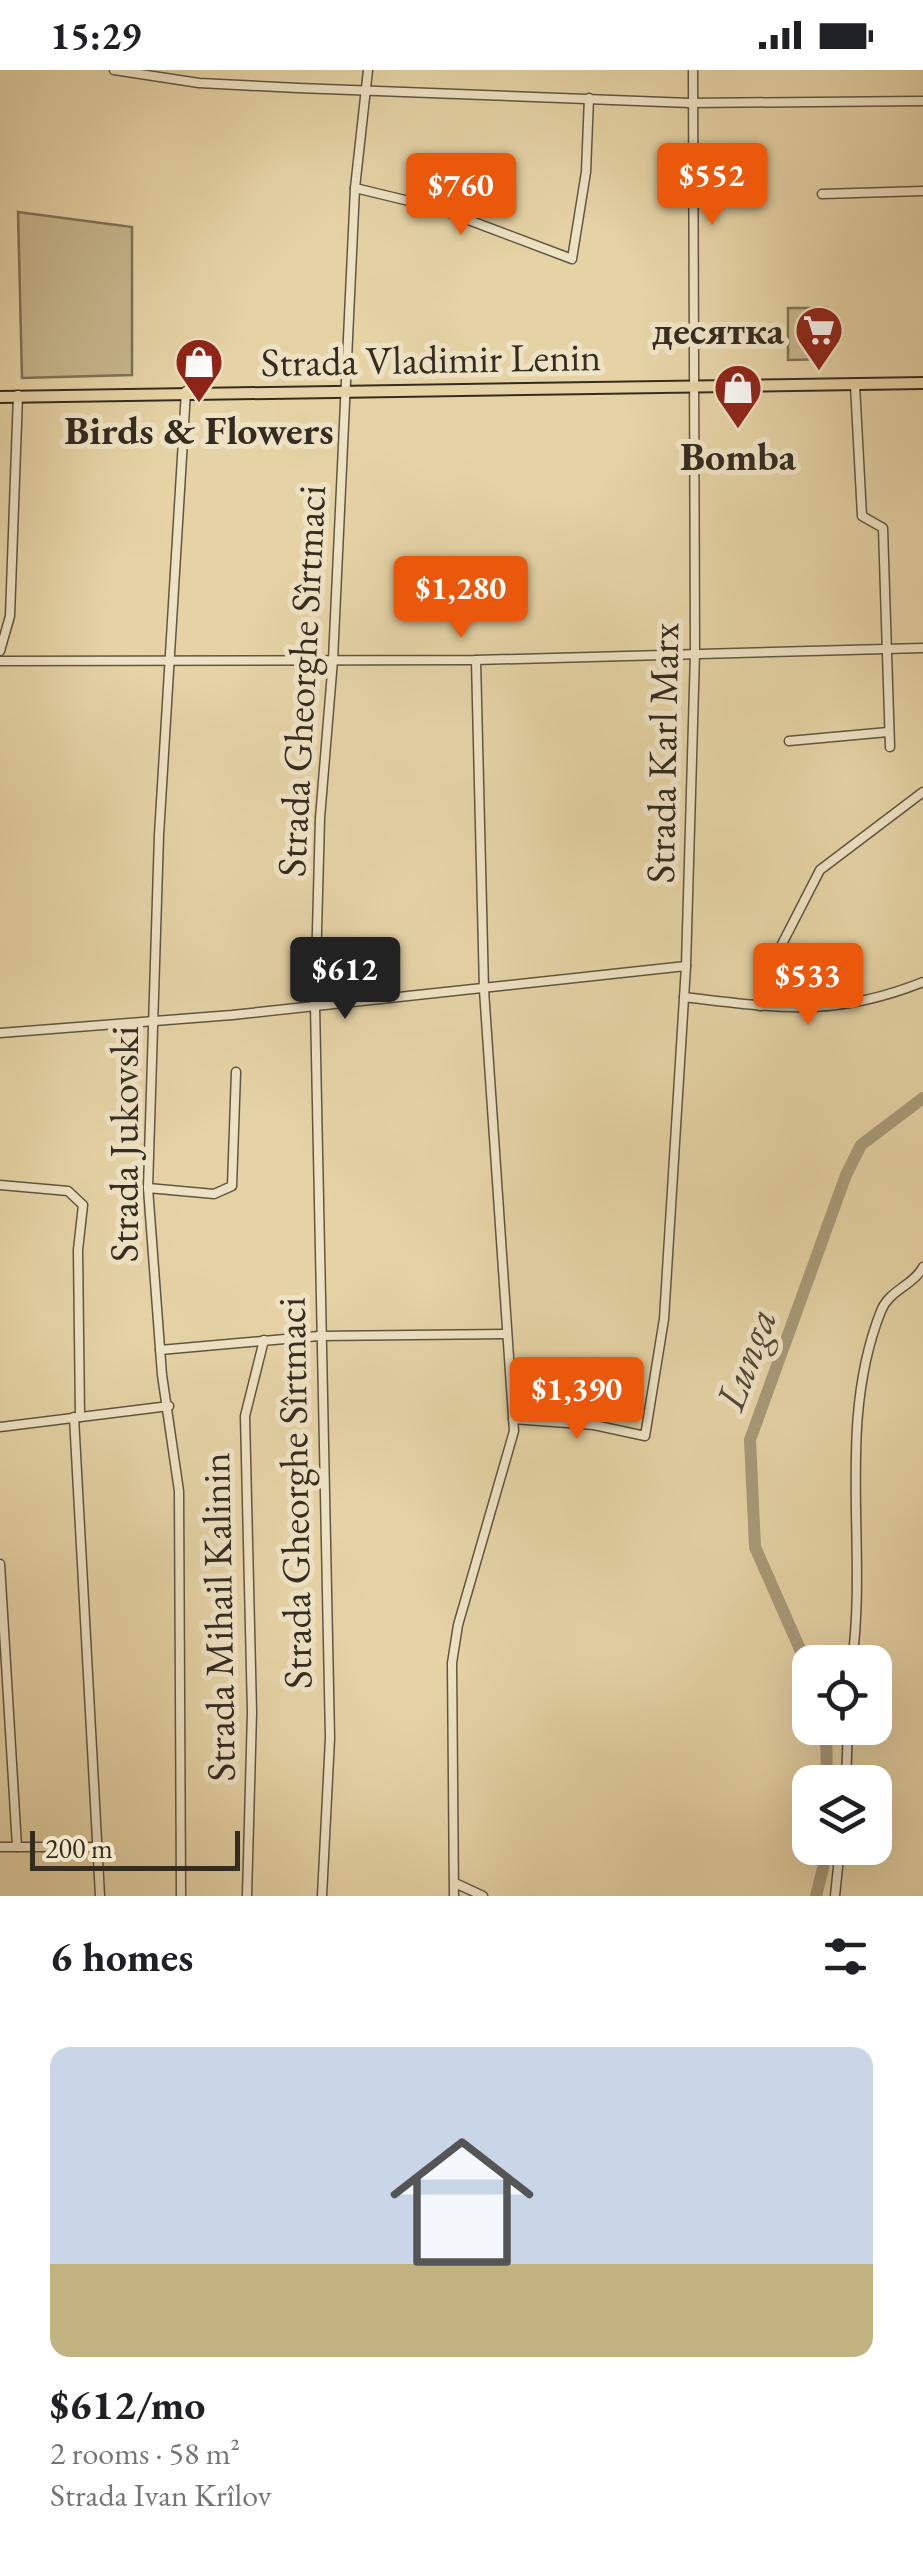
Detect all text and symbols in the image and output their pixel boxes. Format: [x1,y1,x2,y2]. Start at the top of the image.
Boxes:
text: 15:29 [50,11,141,60]
pin: $552 [653,143,771,228]
pin: $760 [402,153,520,238]
text: $552 [679,154,745,196]
text: $760 [428,164,494,206]
place label: десятка [652,304,784,356]
supermarket icon: десятка [793,304,845,372]
street label: Strada Vladimir Lenin [260,330,602,388]
shop icon: Birds & Flowers [173,336,225,404]
shop icon: Bomba [712,362,764,430]
place label: Birds & Flowers [64,404,334,456]
place label: Bomba [680,430,796,482]
street label: Strada Gheorghe Sîrtmaci [265,484,337,878]
pin: $1,280 [380,556,542,641]
text: $1,280 [416,567,506,609]
street label: Strada Karl Marx [634,622,690,884]
pin: $612 [286,937,404,1022]
pin: $533 [749,943,867,1028]
text: $612 [312,948,378,990]
text: $533 [775,954,841,996]
street label: Strada Jukovski [98,1026,150,1262]
street label: Strada Gheorghe Sîrtmaci [265,1296,323,1689]
water label: Lunga [701,1301,789,1419]
pin: $1,390 [496,1357,658,1442]
text: $1,390 [532,1368,622,1410]
street label: Strada Mihail Kalinin [189,1452,247,1782]
map controls [792,1645,892,1865]
button: locate [792,1645,892,1745]
button: layers [792,1765,892,1865]
scale bar [30,1826,240,1871]
text: 200 m [45,1830,113,1866]
text: 6 homes [50,1929,193,1984]
icon: filters [818,1929,873,1984]
icon: home [372,2112,552,2292]
text: $612/mo [50,2377,206,2432]
text: 2 rooms · 58 m² [50,2432,240,2474]
text: Strada Ivan Krîlov [50,2474,272,2516]

